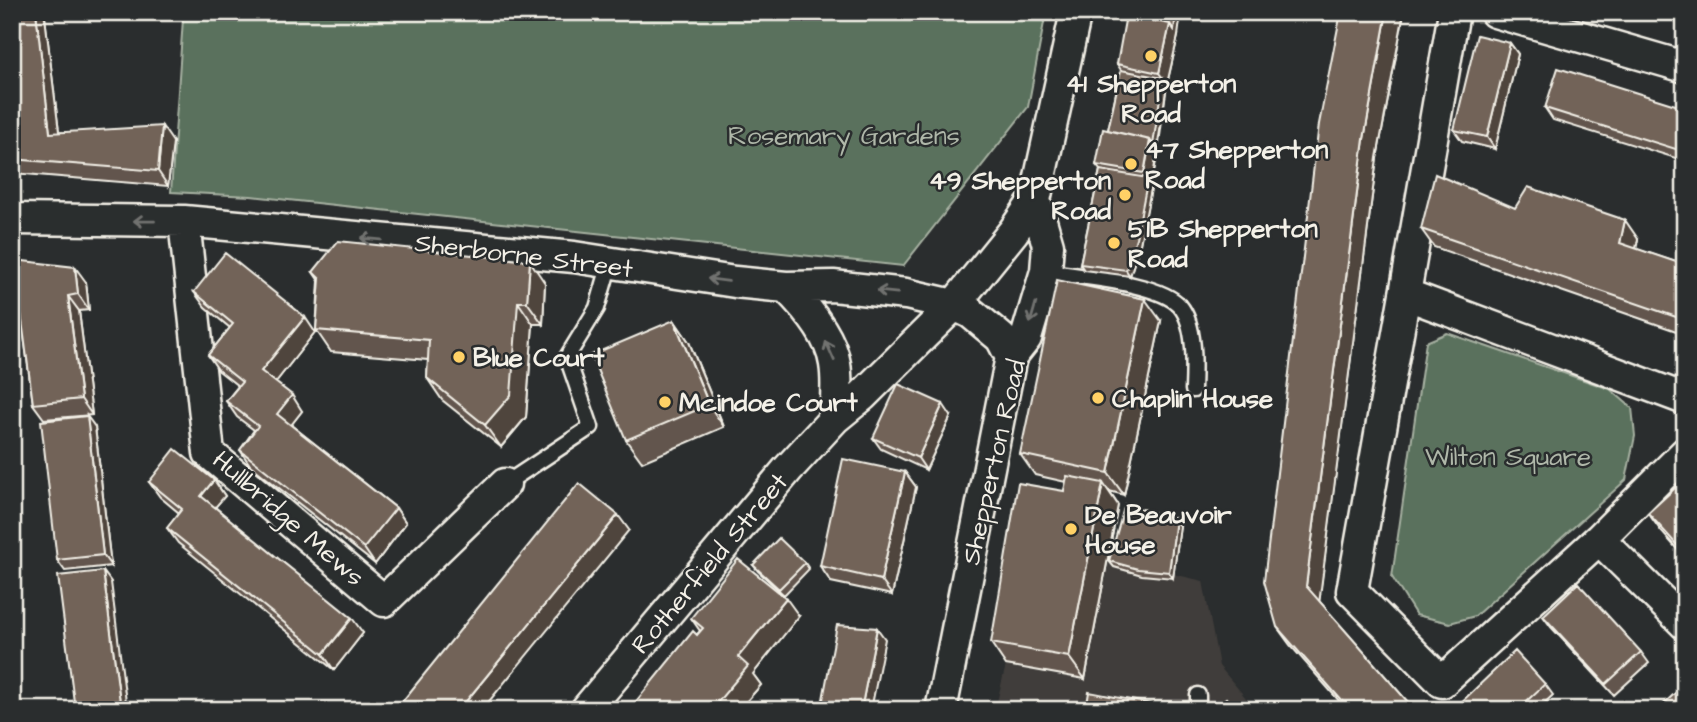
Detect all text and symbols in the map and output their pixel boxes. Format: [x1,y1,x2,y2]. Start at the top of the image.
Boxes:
marker: 41 Shepperton Road [1143,48,1159,64]
place label: 41 Shepperton Road [1066,66,1236,132]
park label: Rosemary Gardens [728,118,960,156]
place label: 47 Shepperton Road [1145,132,1328,198]
marker: 47 Shepperton Road [1123,156,1139,172]
place label: 49 Shepperton Road [929,163,1112,229]
marker: 49 Shepperton Road [1117,187,1133,203]
place label: 51B Shepperton Road [1128,211,1318,277]
one-way arrow [133,214,156,228]
street label: Sherborne Street [413,225,635,287]
one-way arrow [360,232,382,245]
marker: 51B Shepperton Road [1106,235,1122,251]
one-way arrow [707,273,730,286]
one-way arrow [876,286,899,299]
one-way arrow [1026,302,1039,324]
place label: Blue Court [473,340,605,376]
one-way arrow [823,341,836,362]
marker: Blue Court [451,349,467,365]
street label: Shepperton Road [953,356,1035,568]
place label: Chaplin House [1112,381,1273,417]
place label: Mcindoe Court [679,385,858,421]
marker: Chaplin House [1090,390,1106,406]
marker: Mcindoe Court [657,394,673,410]
park label: Wilton Square [1425,439,1591,475]
street label: Hullbridge Mews [203,443,372,596]
street label: Rotherfield Street [623,465,797,662]
place label: De Beauvoir House [1085,497,1232,563]
marker: De Beauvoir House [1063,521,1079,537]

